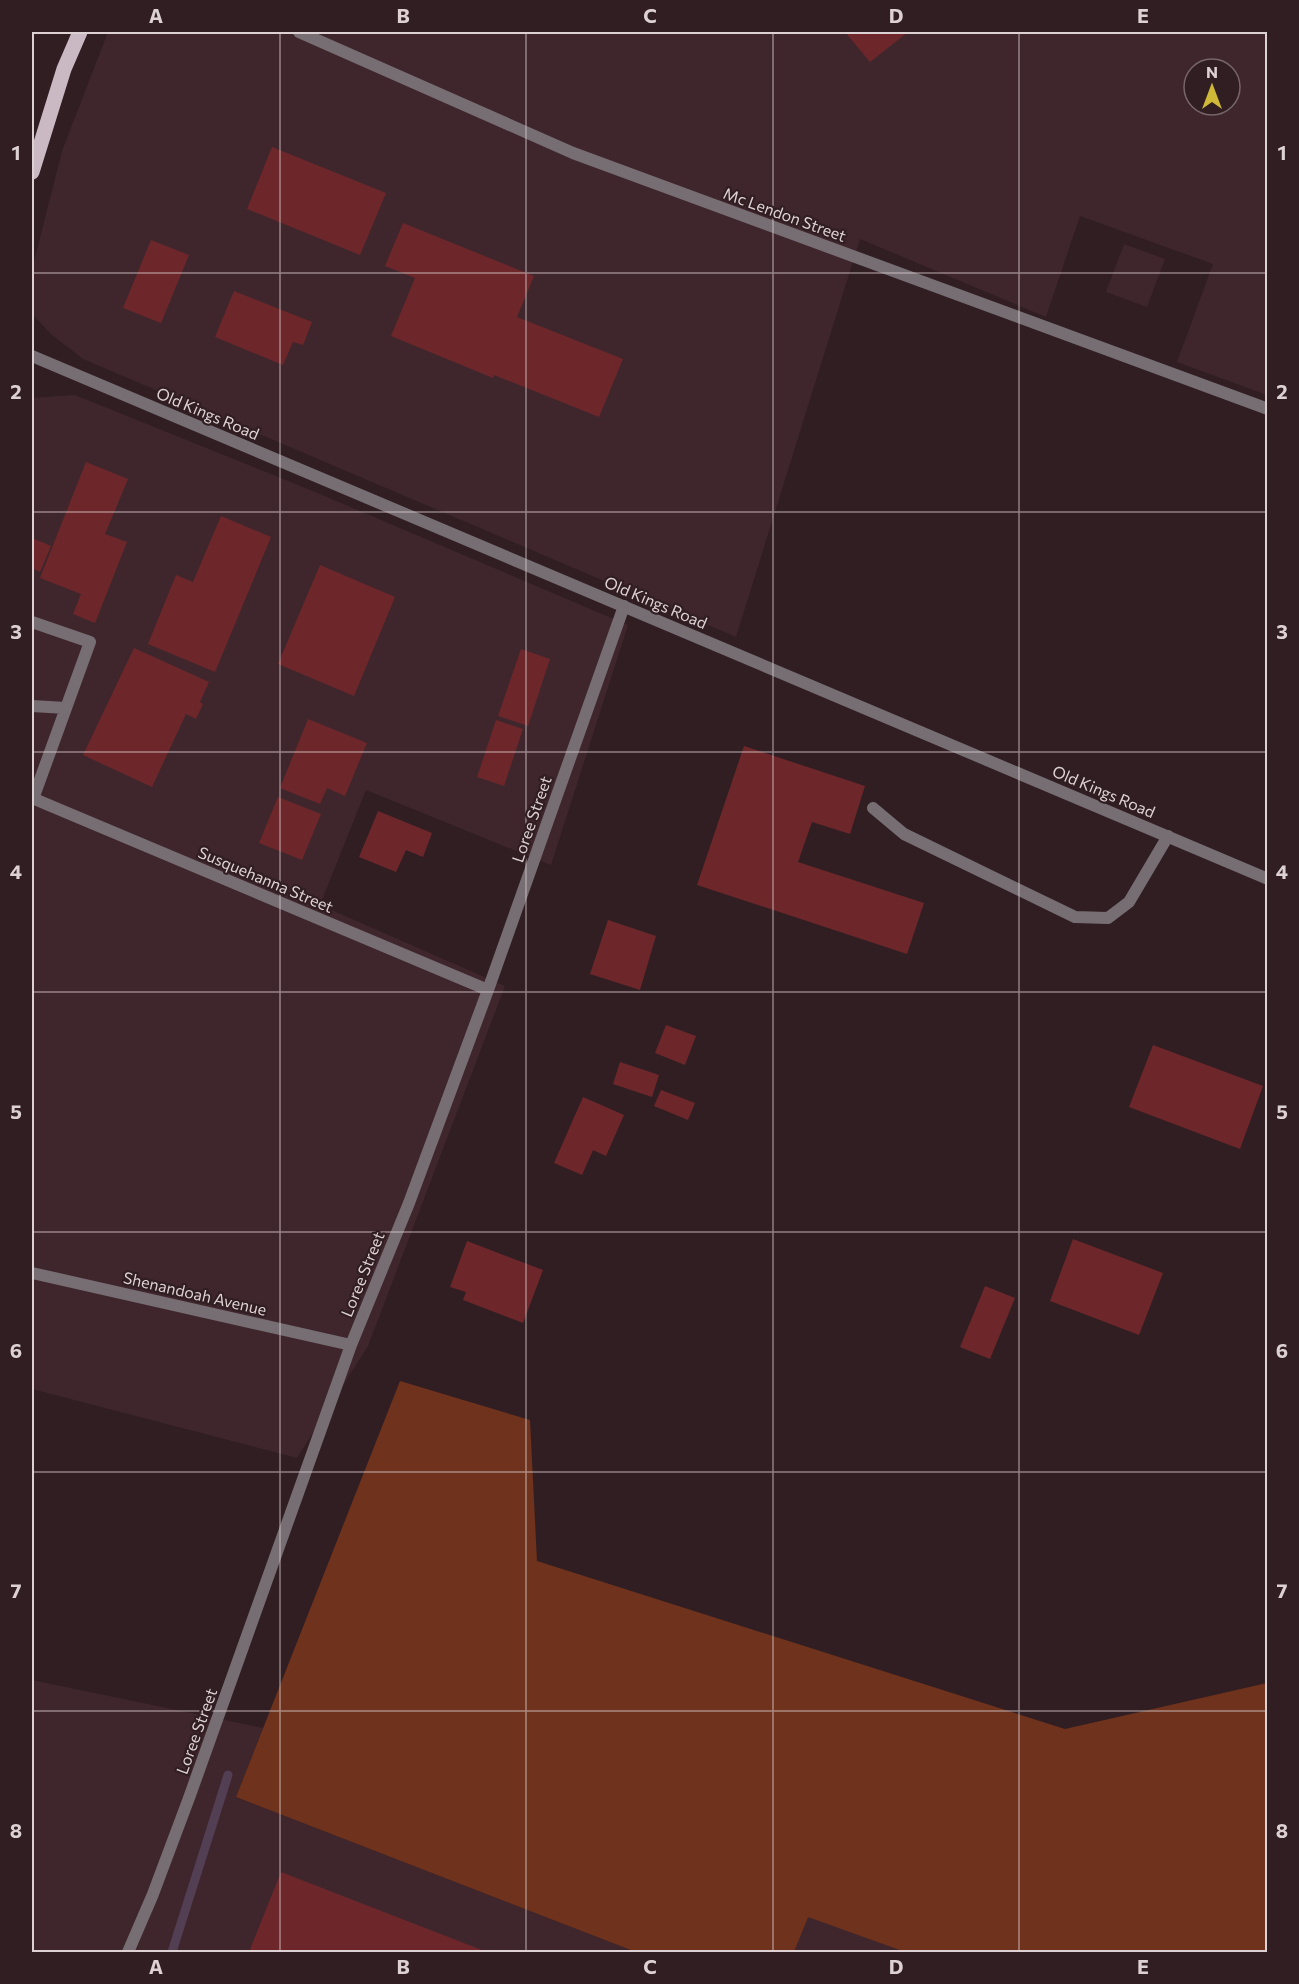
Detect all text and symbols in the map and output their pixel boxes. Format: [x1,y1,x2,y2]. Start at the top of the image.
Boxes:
text: A [149,3,163,27]
text: B [396,3,410,27]
text: C [643,3,657,27]
text: D [889,3,903,27]
text: E [1137,3,1149,27]
north arrow [1182,57,1242,117]
text: N [1206,62,1218,81]
text: 1 [11,140,21,164]
text: 1 [1277,140,1287,164]
street label: Mc Lendon Street [721,183,849,245]
text: 2 [10,379,22,403]
text: 2 [1276,379,1288,403]
street label: Old Kings Road [154,383,262,443]
street label: Old Kings Road [602,572,710,632]
text: 3 [10,619,22,643]
text: 3 [1276,619,1288,643]
street label: Old Kings Road [1050,761,1158,821]
street label: Loree Street [507,773,555,865]
street label: Susquehanna Street [196,842,337,916]
text: 4 [10,859,22,883]
text: 4 [1276,859,1288,883]
text: 5 [10,1099,22,1123]
text: 5 [1276,1099,1288,1123]
street label: Loree Street [336,1228,388,1319]
street label: Shenandoah Avenue [122,1267,268,1319]
text: 6 [10,1338,22,1362]
text: 6 [1276,1338,1288,1362]
text: 7 [11,1578,22,1602]
text: 7 [1277,1578,1288,1602]
street label: Loree Street [172,1685,220,1777]
text: 8 [10,1818,22,1842]
text: 8 [1276,1818,1288,1842]
text: A [149,1954,163,1978]
text: B [396,1954,410,1978]
text: C [643,1954,657,1978]
text: D [889,1954,903,1978]
text: E [1137,1954,1149,1978]

